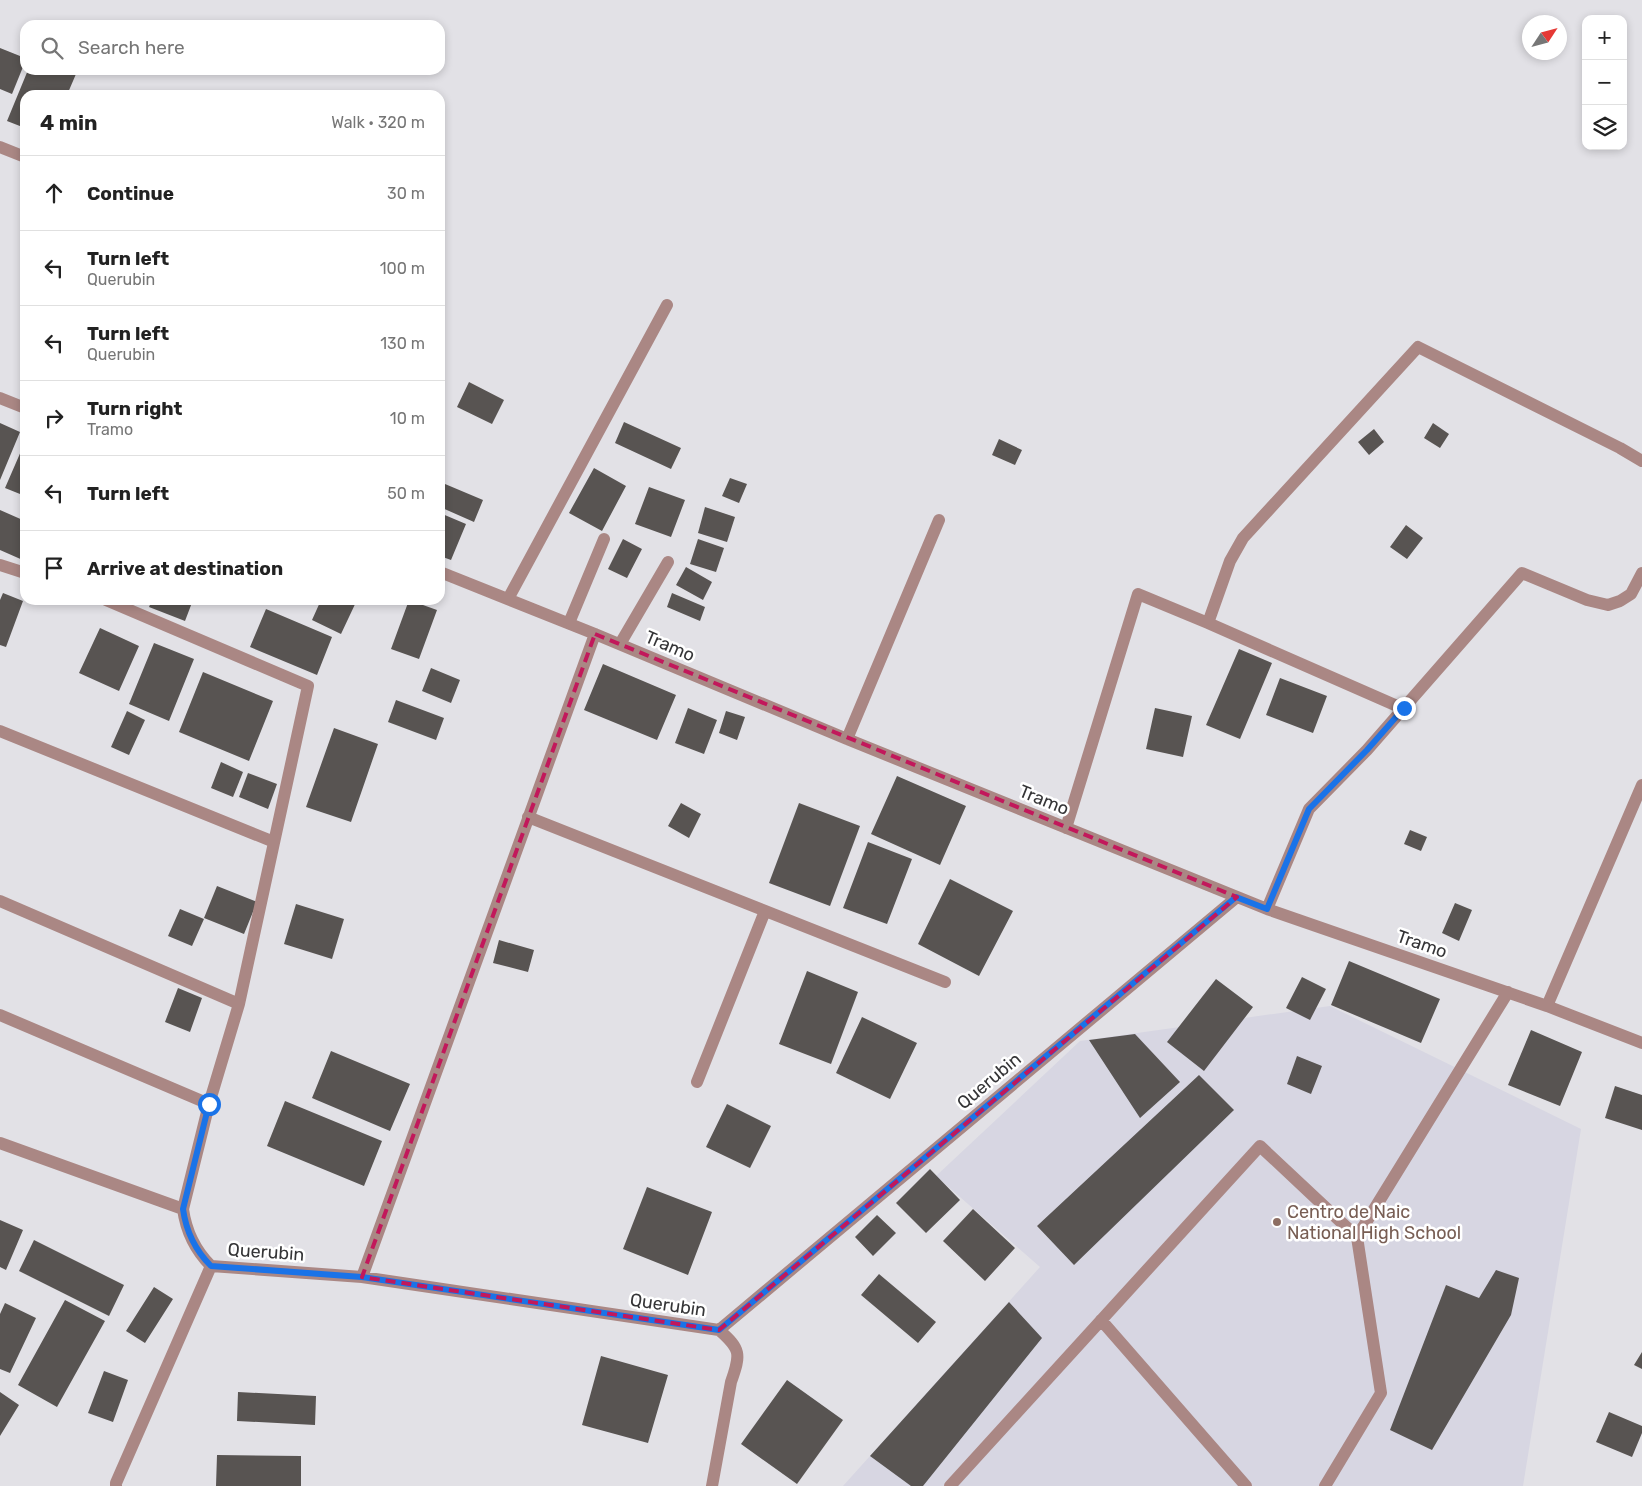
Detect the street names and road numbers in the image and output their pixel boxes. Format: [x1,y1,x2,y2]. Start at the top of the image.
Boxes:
street label: Tramo [642,626,698,666]
street label: Tramo [1016,780,1072,820]
street label: Tramo [1394,925,1450,963]
street label: Querubin [953,1048,1025,1114]
street label: Querubin [227,1238,305,1266]
street label: Querubin [628,1289,708,1321]

